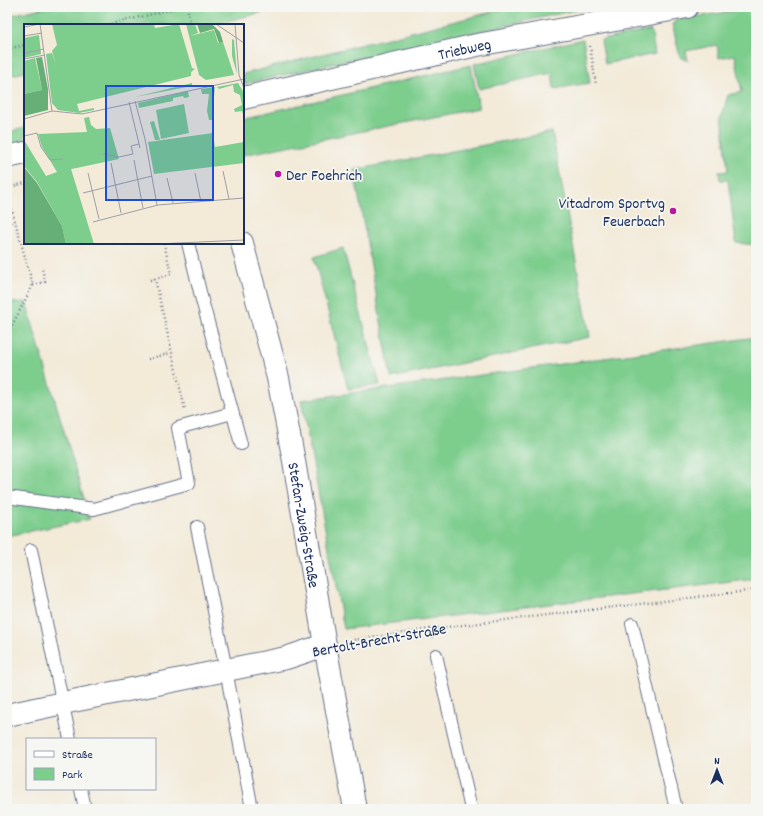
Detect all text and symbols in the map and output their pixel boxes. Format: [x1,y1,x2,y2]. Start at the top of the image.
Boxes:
inset map [24,24,244,244]
street label: Triebweg [436,34,493,67]
place label: Der Foehrich [286,165,362,188]
marker: Der Foehrich [273,169,283,179]
place label: Vitadrom Sportvg Feuerbach [559,193,665,234]
marker: Vitadrom Sportvg Feuerbach [668,206,678,216]
street label: Stefan-Zweig-Straße [280,461,324,590]
street label: Bertolt-Brecht-Straße [311,618,448,665]
legend [26,738,156,790]
text: Straße [62,747,93,764]
north arrow [697,750,737,790]
text: N [714,754,720,770]
text: Park [62,767,83,784]

